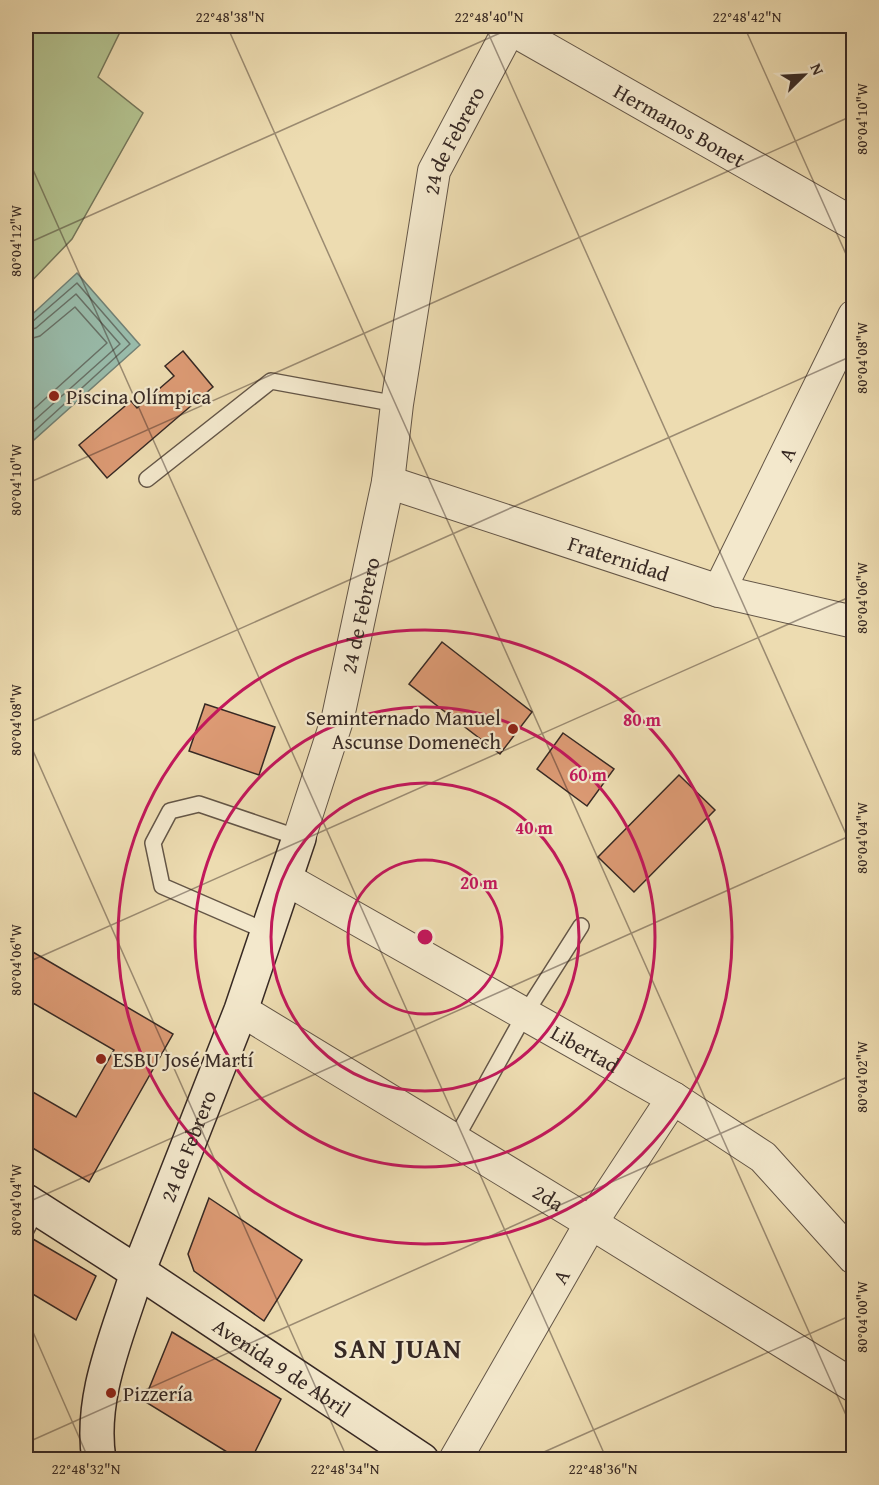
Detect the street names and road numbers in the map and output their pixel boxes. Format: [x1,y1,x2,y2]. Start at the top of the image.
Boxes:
street label: Hermanos Bonet [608,75,752,175]
street label: 24 de Febrero [415,81,492,197]
street label: A [770,441,803,466]
street label: Fraternidad [564,527,674,589]
street label: 24 de Febrero [332,554,387,676]
street label: Libertad [546,1017,626,1081]
street label: 24 de Febrero [152,1085,224,1207]
street label: 2da [527,1176,570,1219]
street label: A [544,1263,577,1289]
street label: Avenida 9 de Abril [207,1310,357,1424]

